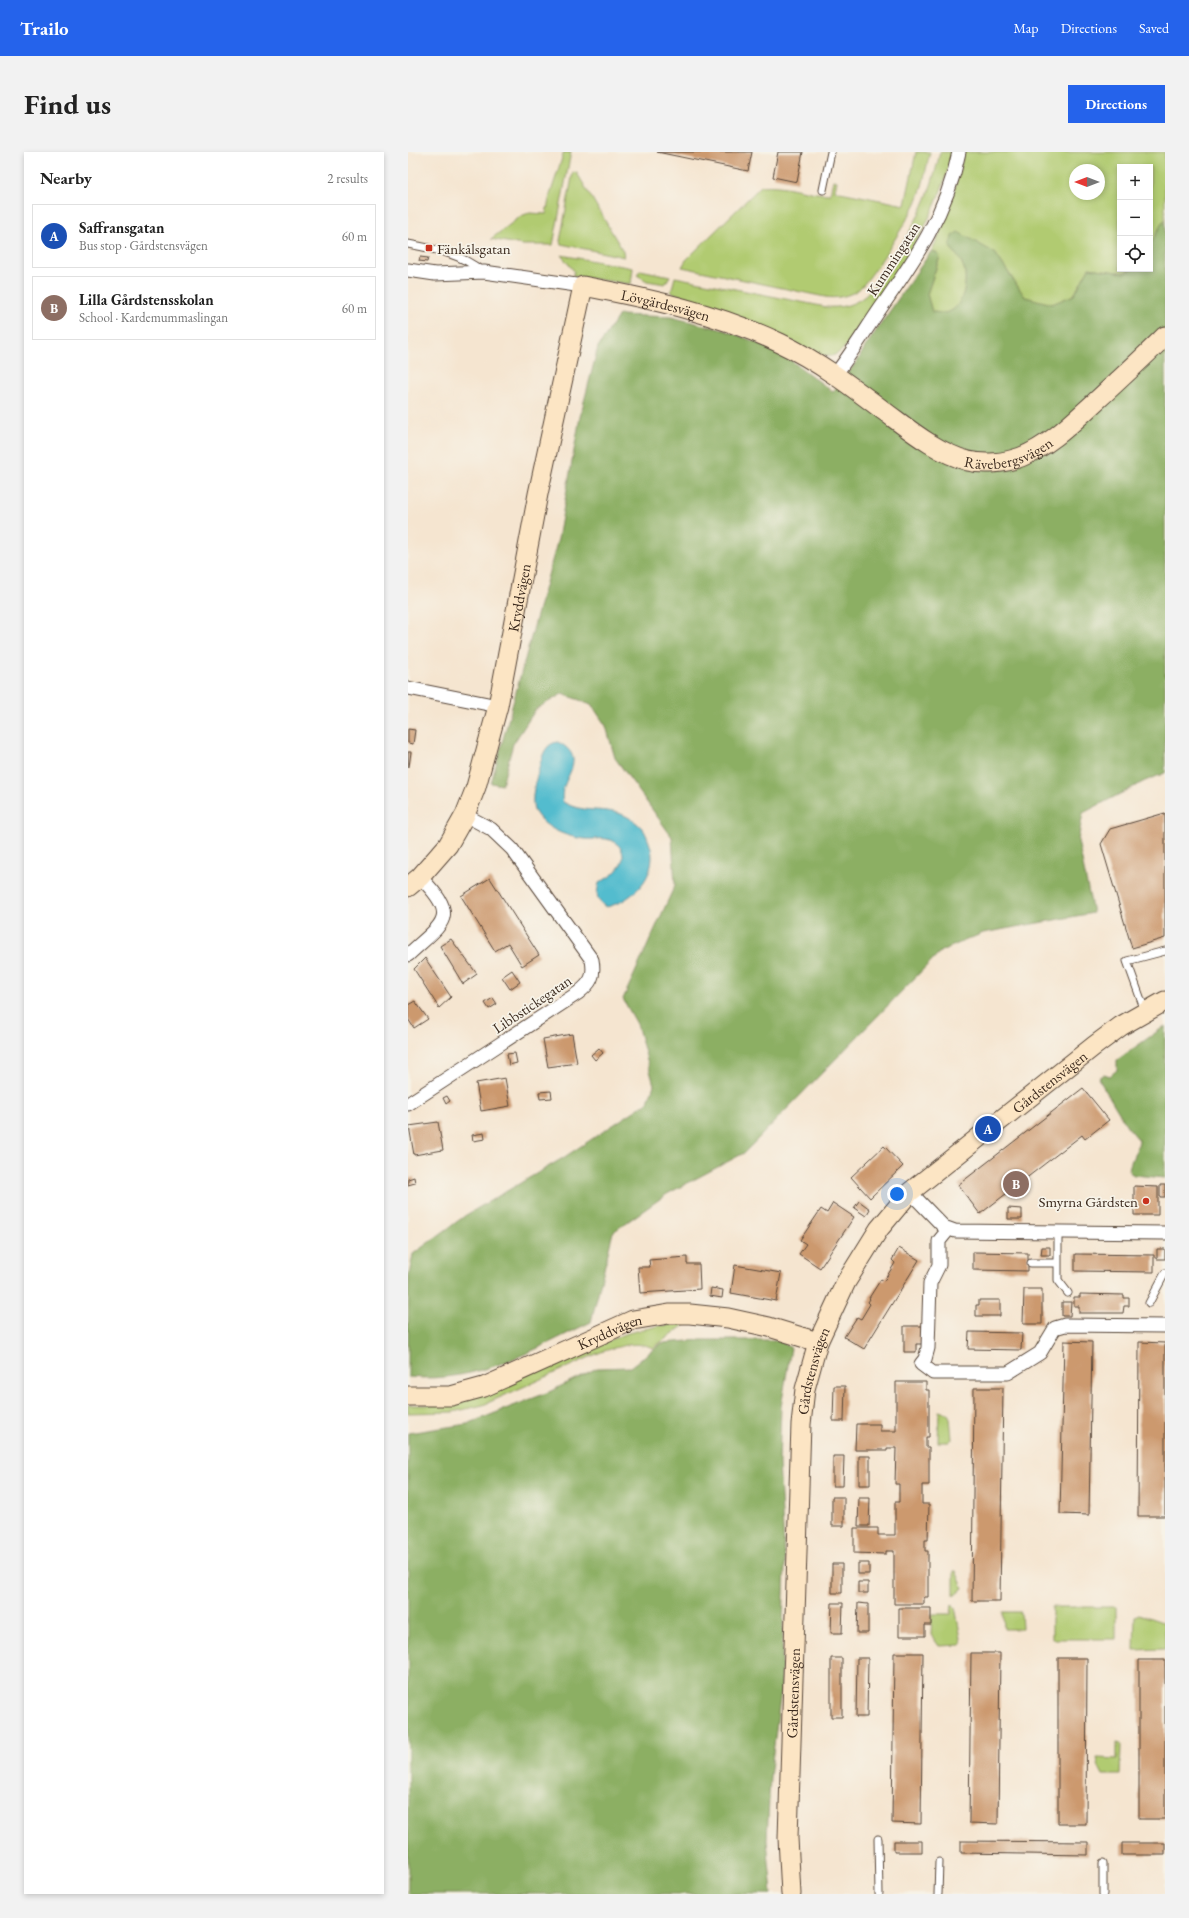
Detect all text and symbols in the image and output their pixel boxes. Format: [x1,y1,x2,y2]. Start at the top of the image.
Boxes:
text: Trailo [20,16,69,41]
text: Map [1013,19,1039,37]
text: Directions [1061,19,1117,37]
text: Saved [1139,19,1169,37]
button: Directions [1068,85,1165,123]
text: Find us [24,86,111,122]
north arrow [1069,164,1105,200]
map controls [1117,164,1153,272]
button: + [1117,164,1153,200]
text: Nearby [40,167,92,189]
text: 2 results [327,170,368,187]
button: − [1117,200,1153,236]
text: Saffransgatan [79,218,164,237]
street label: Kummingatan [862,218,924,299]
text: A [49,228,59,245]
text: 60 m [342,228,367,245]
button: locate [1117,236,1153,272]
text: Bus stop · Gårdstensvägen [79,237,208,254]
place label: Fänkålsgatan [437,239,511,258]
marker: Fänkålsgatan [424,243,434,253]
street label: Lövgärdesvägen [620,284,713,325]
text: Lilla Gårdstensskolan [79,290,214,309]
text: B [50,300,58,317]
text: 60 m [342,300,367,317]
text: School · Kardemummaslingan [79,309,228,326]
street label: Rävebergsvägen [963,433,1056,473]
street label: Kryddvägen [503,562,534,633]
street label: Libbstickegatan [489,971,575,1037]
street label: Gårdstensvägen [1008,1046,1091,1117]
pin: A [975,1114,1001,1144]
pin: B [1003,1169,1029,1199]
your location [887,1184,907,1204]
place label: Smyrna Gårdsten [1039,1192,1138,1211]
marker: Smyrna Gårdsten [1141,1196,1151,1206]
street label: Kryddvägen [574,1309,644,1353]
street label: Gårdstensvägen [793,1323,833,1416]
street label: Gårdstensvägen [782,1648,803,1739]

